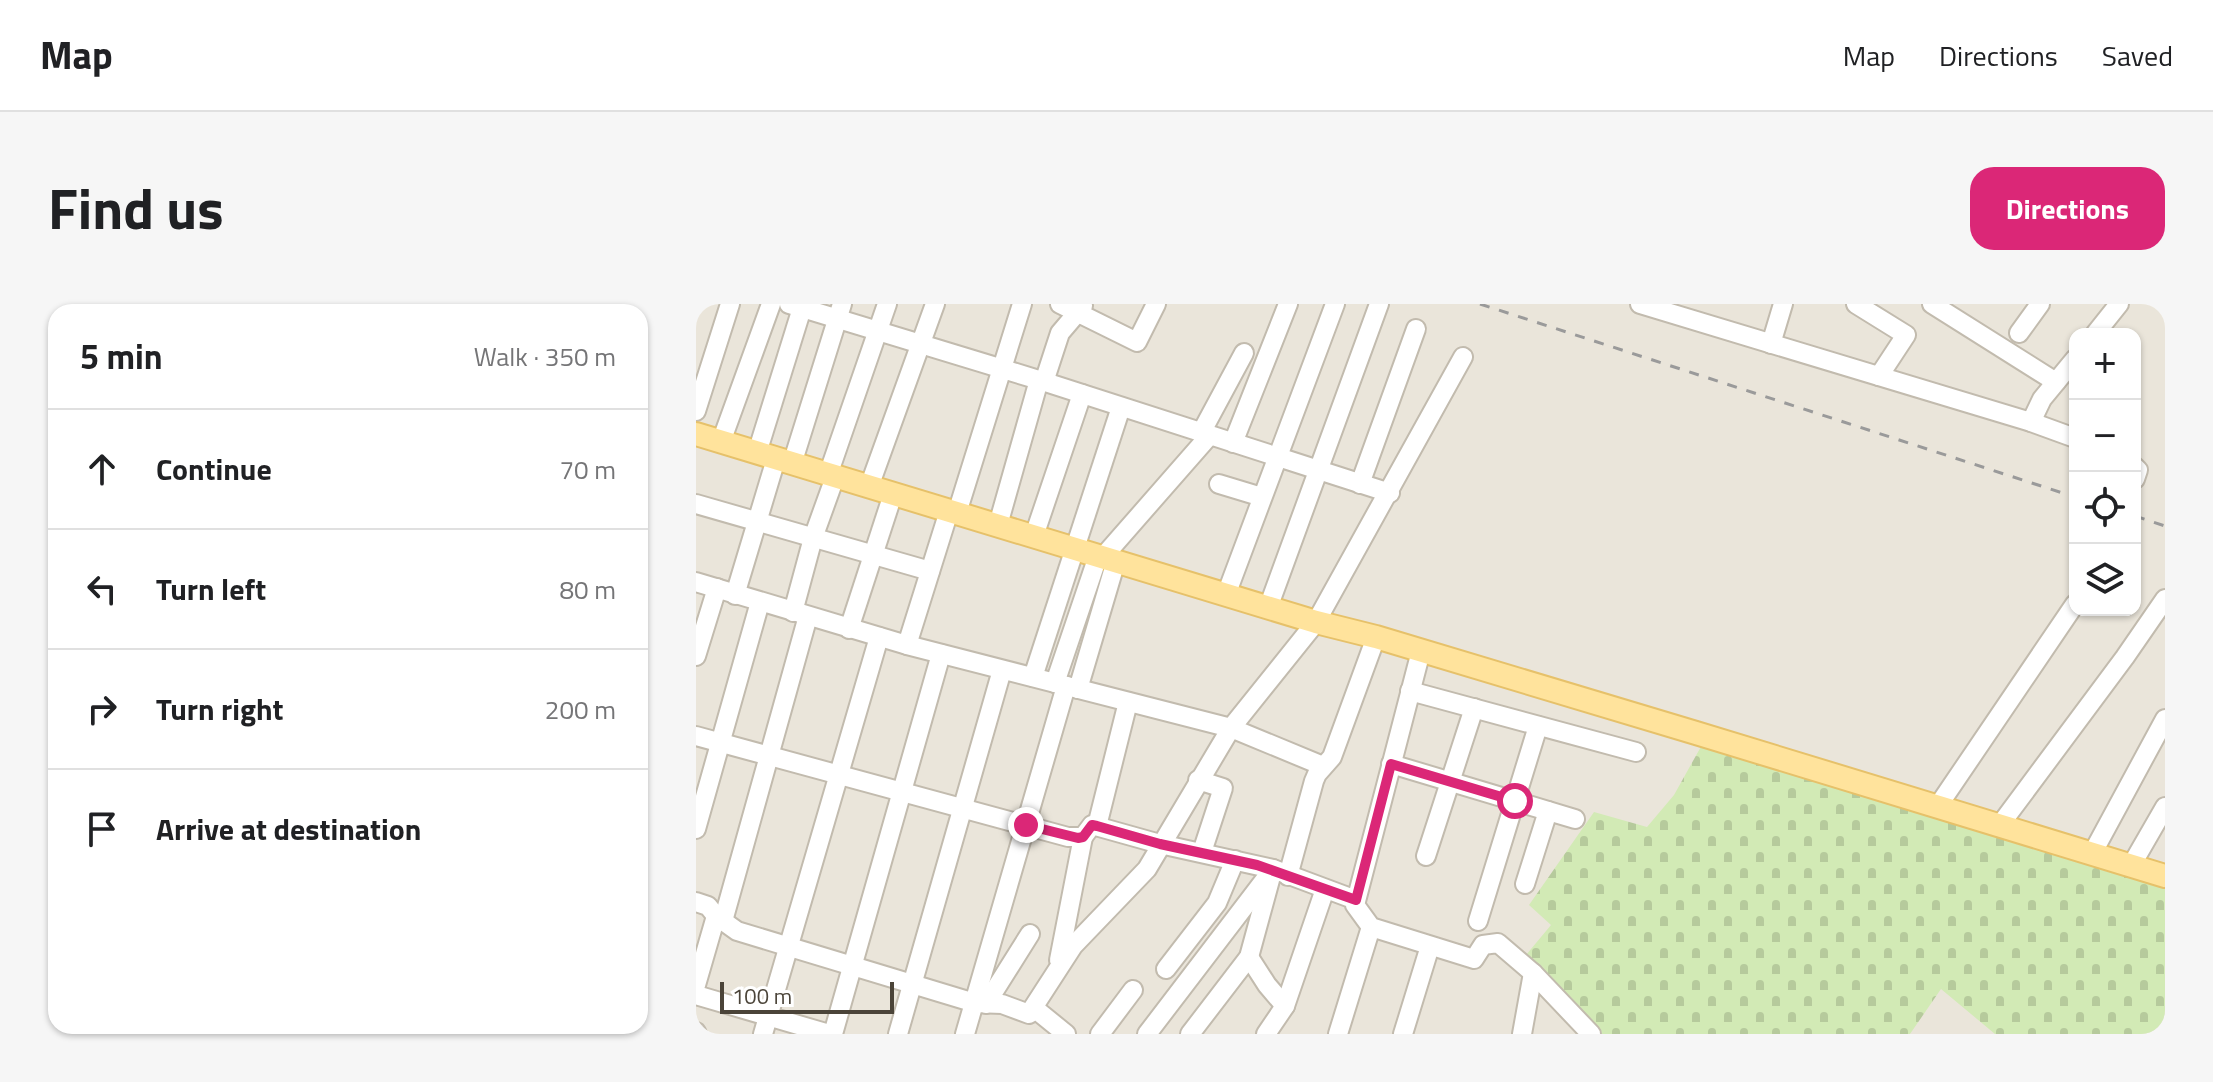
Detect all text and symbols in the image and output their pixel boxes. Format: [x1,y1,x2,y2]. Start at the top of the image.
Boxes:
text: Map [40,26,113,84]
text: Map [1843,34,1895,77]
text: Directions [1939,34,2058,77]
text: Saved [2102,34,2173,77]
text: Find us [48,166,224,251]
button: Directions [1970,167,2165,250]
map controls [2069,328,2141,616]
button: + [2069,328,2141,400]
text: 5 min [80,330,163,382]
text: Walk · 350 m [474,337,616,376]
button: − [2069,400,2141,472]
text: Continue [156,446,272,492]
icon: ahead [80,447,124,491]
text: 70 m [559,450,616,489]
button: locate [2069,472,2141,544]
button: layers [2069,544,2141,616]
text: Turn left [156,566,266,612]
icon: left [80,567,124,611]
text: 80 m [559,570,616,609]
text: Turn right [156,686,284,732]
icon: right [80,687,124,731]
text: 200 m [545,690,616,729]
route start [1497,783,1533,819]
text: Arrive at destination [156,806,421,852]
icon: arrive [80,807,124,851]
route end [1008,807,1044,843]
scale bar [720,978,894,1014]
text: 100 m [732,979,792,1013]

